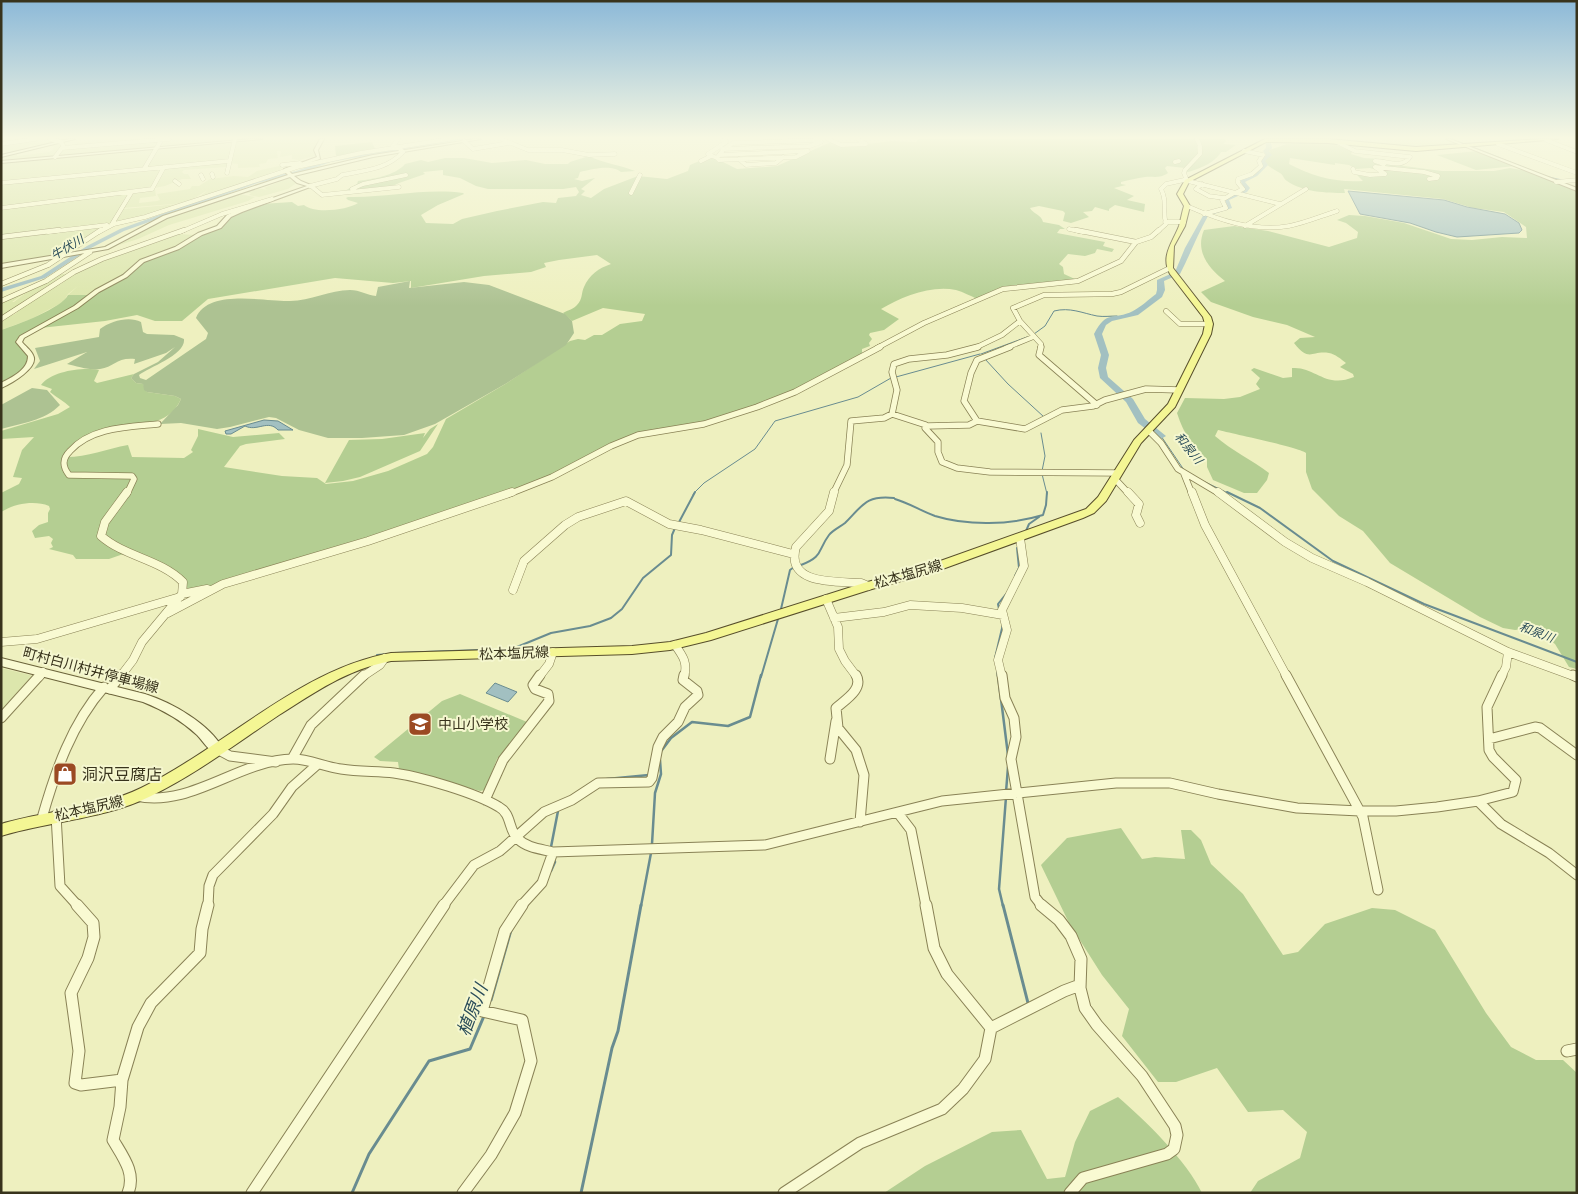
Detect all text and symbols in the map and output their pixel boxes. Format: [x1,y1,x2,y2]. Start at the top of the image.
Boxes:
water label: 牛伏川 [48,230,88,263]
water label: 和泉川 [1172,429,1207,468]
street label: 松本塩尻線 [872,556,944,592]
water label: 和泉川 [1518,619,1558,646]
street label: 町村白川村井停車場線 [21,643,161,697]
street label: 松本塩尻線 [479,643,549,663]
school or university icon: 中山小学校 [407,711,433,737]
place label: 中山小学校 [438,715,508,733]
shop icon: 洞沢豆腐店 [52,761,78,787]
place label: 洞沢豆腐店 [82,764,162,784]
street label: 松本塩尻線 [53,791,125,825]
water label: 植原川 [452,979,493,1039]

